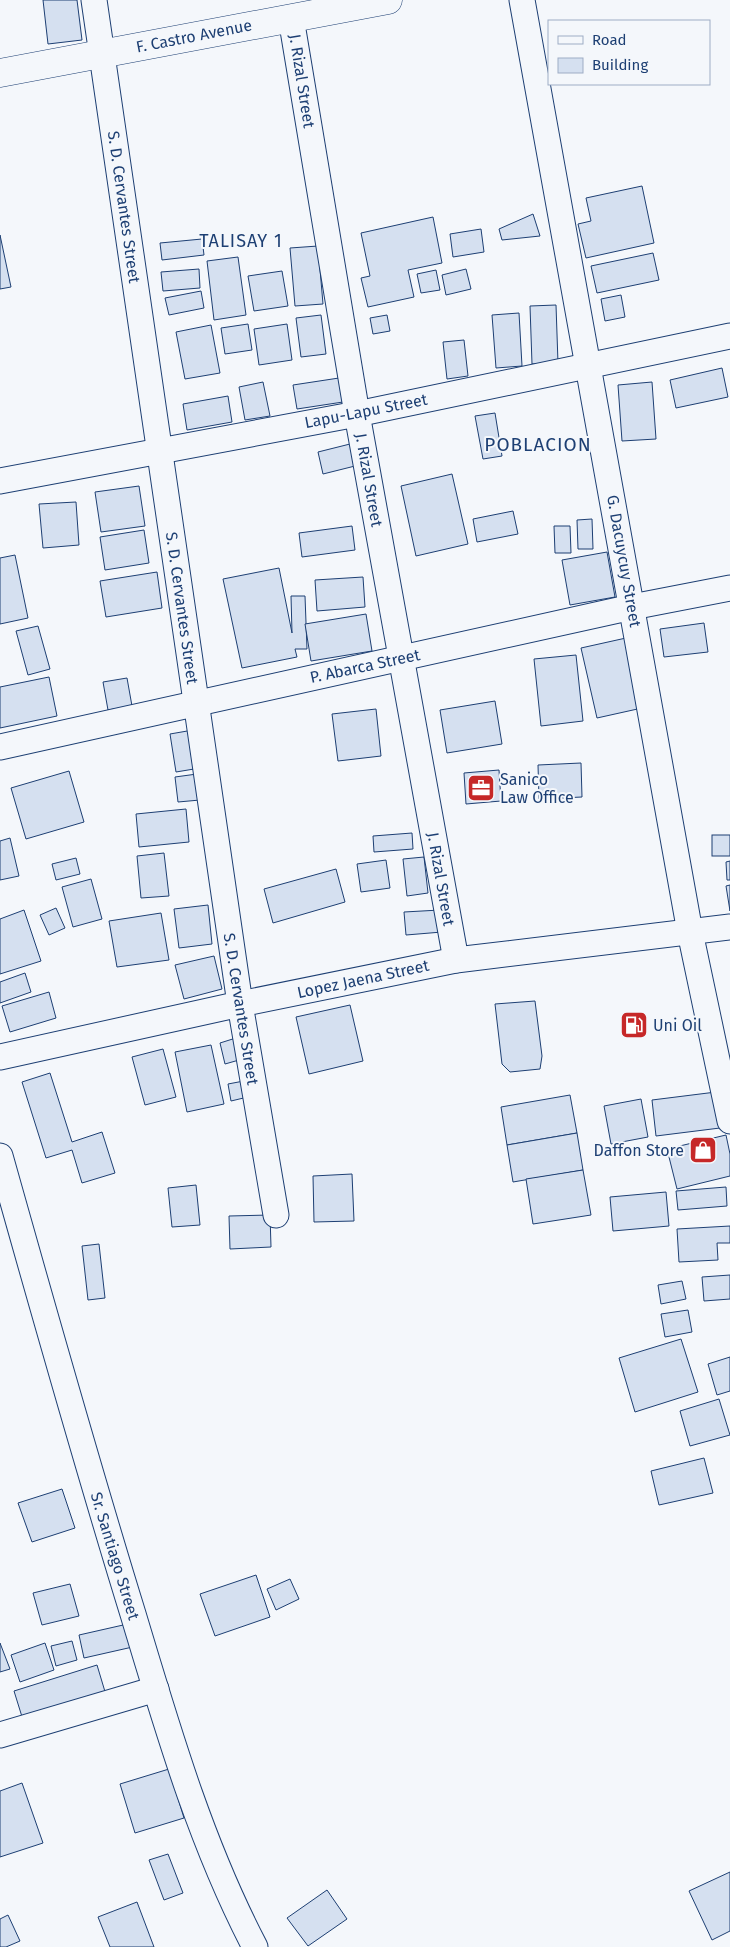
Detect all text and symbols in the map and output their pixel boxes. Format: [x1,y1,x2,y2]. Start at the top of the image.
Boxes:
street label: F. Castro Avenue [134,15,254,57]
legend [548,20,710,85]
text: Road [592,31,627,49]
street label: J. Rizal Street [285,33,319,130]
text: Building [592,56,648,74]
street label: S. D. Cervantes Street [104,130,144,285]
district label: TALISAY 1 [199,230,283,252]
street label: Lapu-Lapu Street [303,390,429,432]
street label: J. Rizal Street [351,432,387,529]
district label: POBLACION [484,433,592,456]
street label: G. Dacuycuy Street [603,493,645,629]
street label: S. D. Cervantes Street [162,531,202,686]
street label: P. Abarca Street [308,645,422,687]
place label: Sanico Law Office [500,770,574,807]
office icon: Sanico Law Office [466,773,496,803]
street label: J. Rizal Street [423,831,459,928]
street label: S. D. Cervantes Street [220,932,262,1086]
street label: Lopez Jaena Street [295,956,431,1002]
fuel station icon: Uni Oil [619,1010,649,1040]
place label: Uni Oil [653,1016,702,1035]
shop icon: Daffon Store [688,1135,718,1165]
place label: Daffon Store [594,1141,684,1160]
street label: Sr. Santiago Street [87,1490,144,1622]

